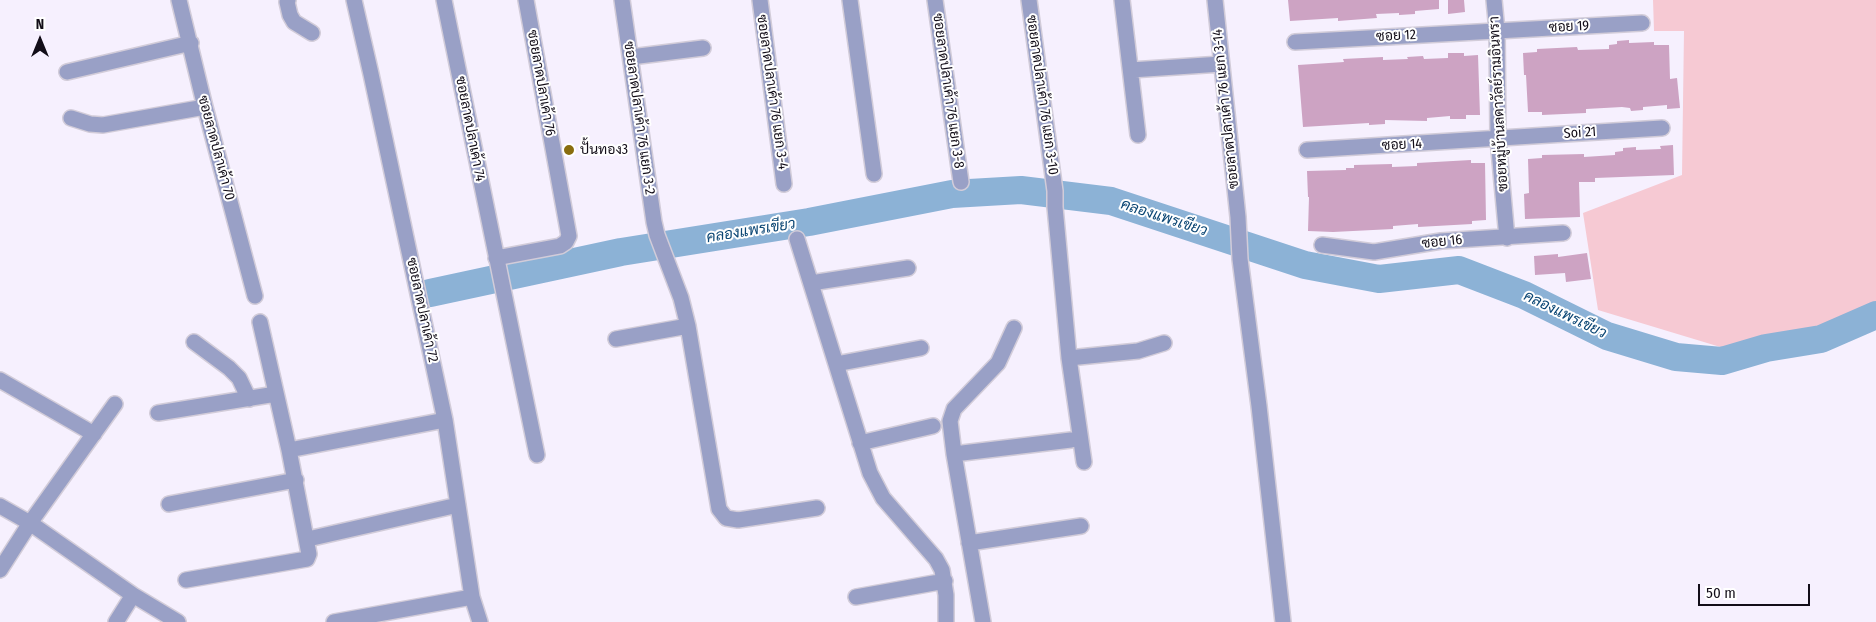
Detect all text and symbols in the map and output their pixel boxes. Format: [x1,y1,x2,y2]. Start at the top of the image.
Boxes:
street label: ซอยลาดปลาเค้า 76 แยก 3-8 [929,12,967,170]
street label: ซอยลาดปลาเค้า 76 แยก 3-4 [753,14,791,170]
street label: ซอยลาดปลาเค้า 76 แยก 3-10 [1022,14,1062,176]
north arrow [15,15,65,65]
text: N [36,16,44,33]
street label: ซอยหมู่บ้านลดาวัลย์รามอินทรา [1486,16,1512,192]
street label: ซอย 19 [1548,18,1590,36]
street label: ซอย 12 [1376,27,1416,45]
street label: ซอยลาดปลาเค้า 76 แยก 3-14 [1209,28,1243,190]
street label: ซอยลาดปลาเค้า 76 [523,29,559,137]
street label: ซอยลาดปลาเค้า 76 แยก 3-2 [620,40,658,196]
street label: ซอยลาดปลาเค้า 74 [452,75,488,183]
street label: ซอยลาดปลาเค้า 70 [194,94,238,202]
street label: Soi 21 [1563,123,1597,143]
street label: ซอย 14 [1381,136,1423,154]
place label: ปั้นทอง3 [580,142,628,158]
marker: ปั้นทอง3 [562,143,576,157]
water label: คลองแพรเขียว [1118,196,1210,240]
water label: คลองแพรเขียว [705,215,797,247]
street label: ซอย 16 [1421,232,1463,252]
street label: ซอยลาดปลาเค้า 72 [403,256,441,364]
water label: คลองแพรเขียว [1521,287,1609,343]
scale bar [1701,574,1814,606]
text: 50 m [1706,584,1736,602]

